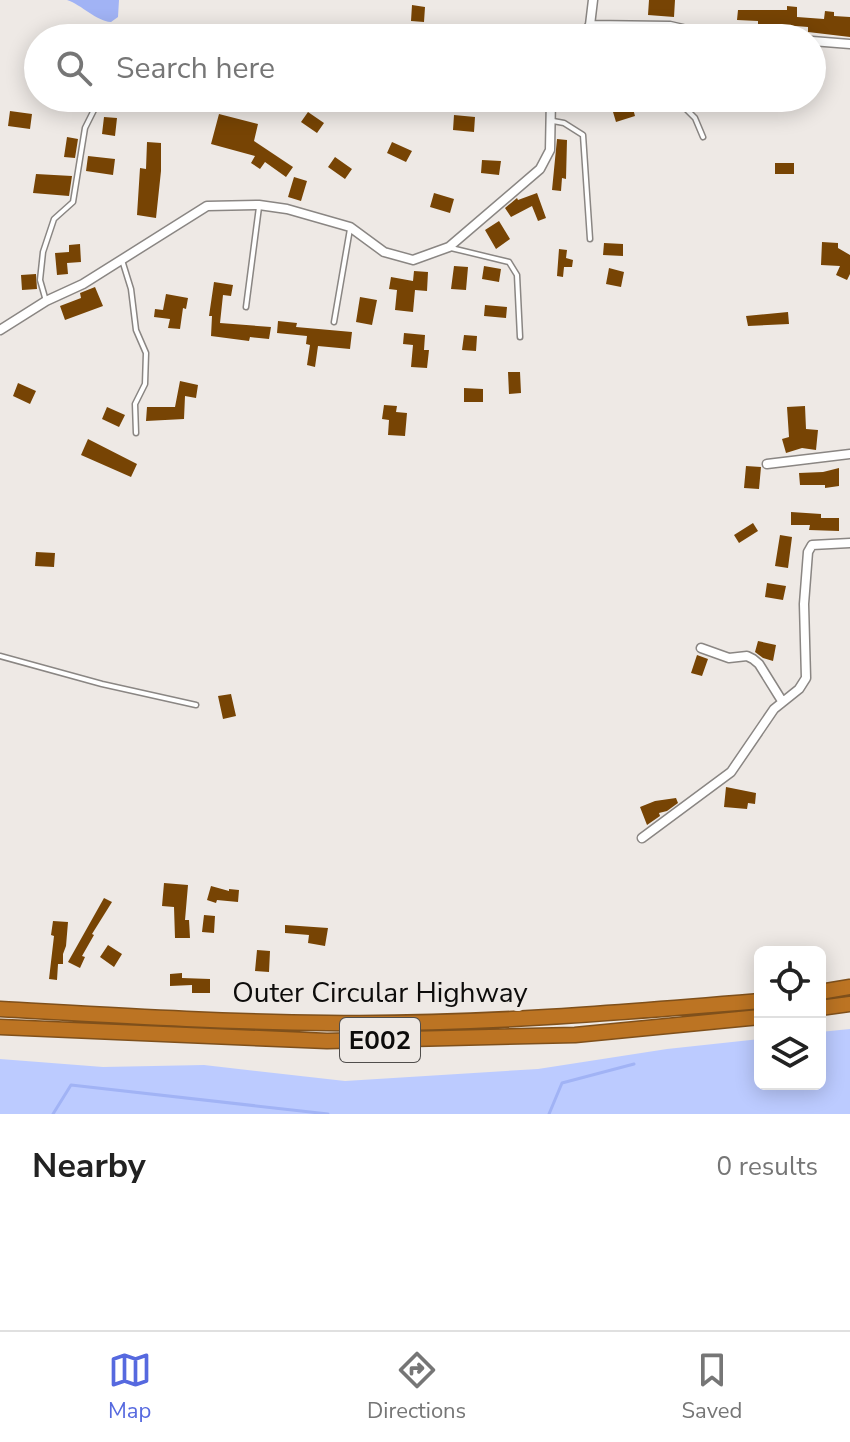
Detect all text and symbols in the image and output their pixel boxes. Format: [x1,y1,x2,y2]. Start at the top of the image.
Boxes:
search box [24,24,826,112]
icon: search [52,46,96,90]
text: Search here [116,48,275,89]
map controls [754,946,826,1090]
button: locate [754,946,826,1018]
street label: Outer Circular Highway [232,974,528,1012]
road number: E002 [340,1018,420,1062]
button: layers [754,1018,826,1090]
text: Nearby [32,1143,146,1189]
text: 0 results [717,1149,818,1184]
tab: Map [108,1348,152,1426]
tab: Directions [367,1348,466,1426]
tab: Saved [682,1348,742,1426]

